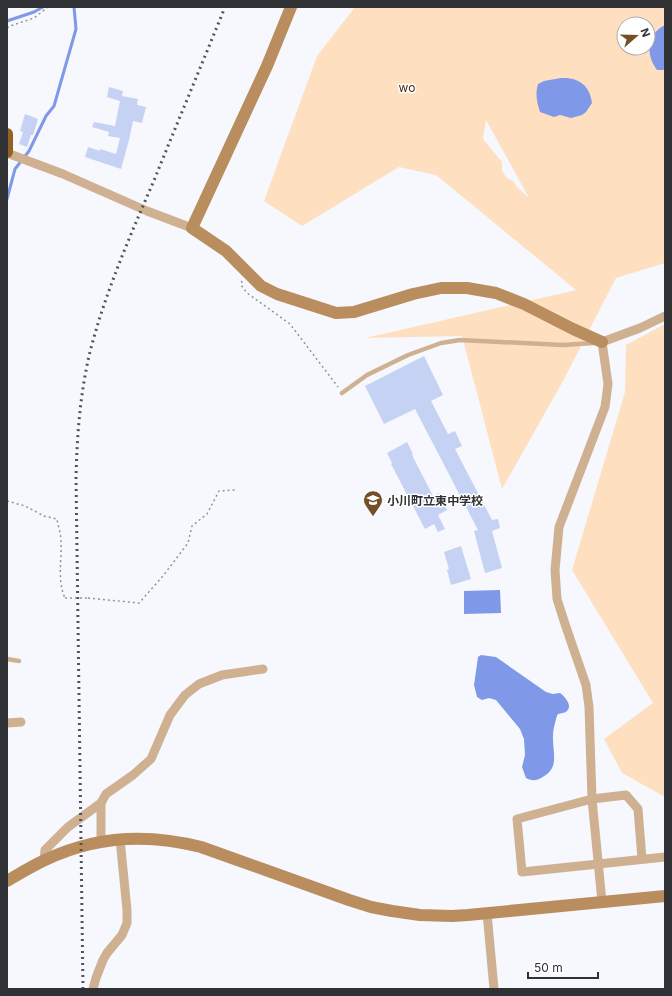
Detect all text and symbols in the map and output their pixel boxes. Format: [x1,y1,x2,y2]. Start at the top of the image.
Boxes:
north arrow [616,16,656,56]
text: N [637,26,653,39]
park label: wo [399,80,415,95]
school or university icon: 小川町立東中学校 [362,489,384,517]
place label: 小川町立東中学校 [387,493,483,508]
scale bar [528,954,598,980]
text: 50 m [534,960,563,975]

